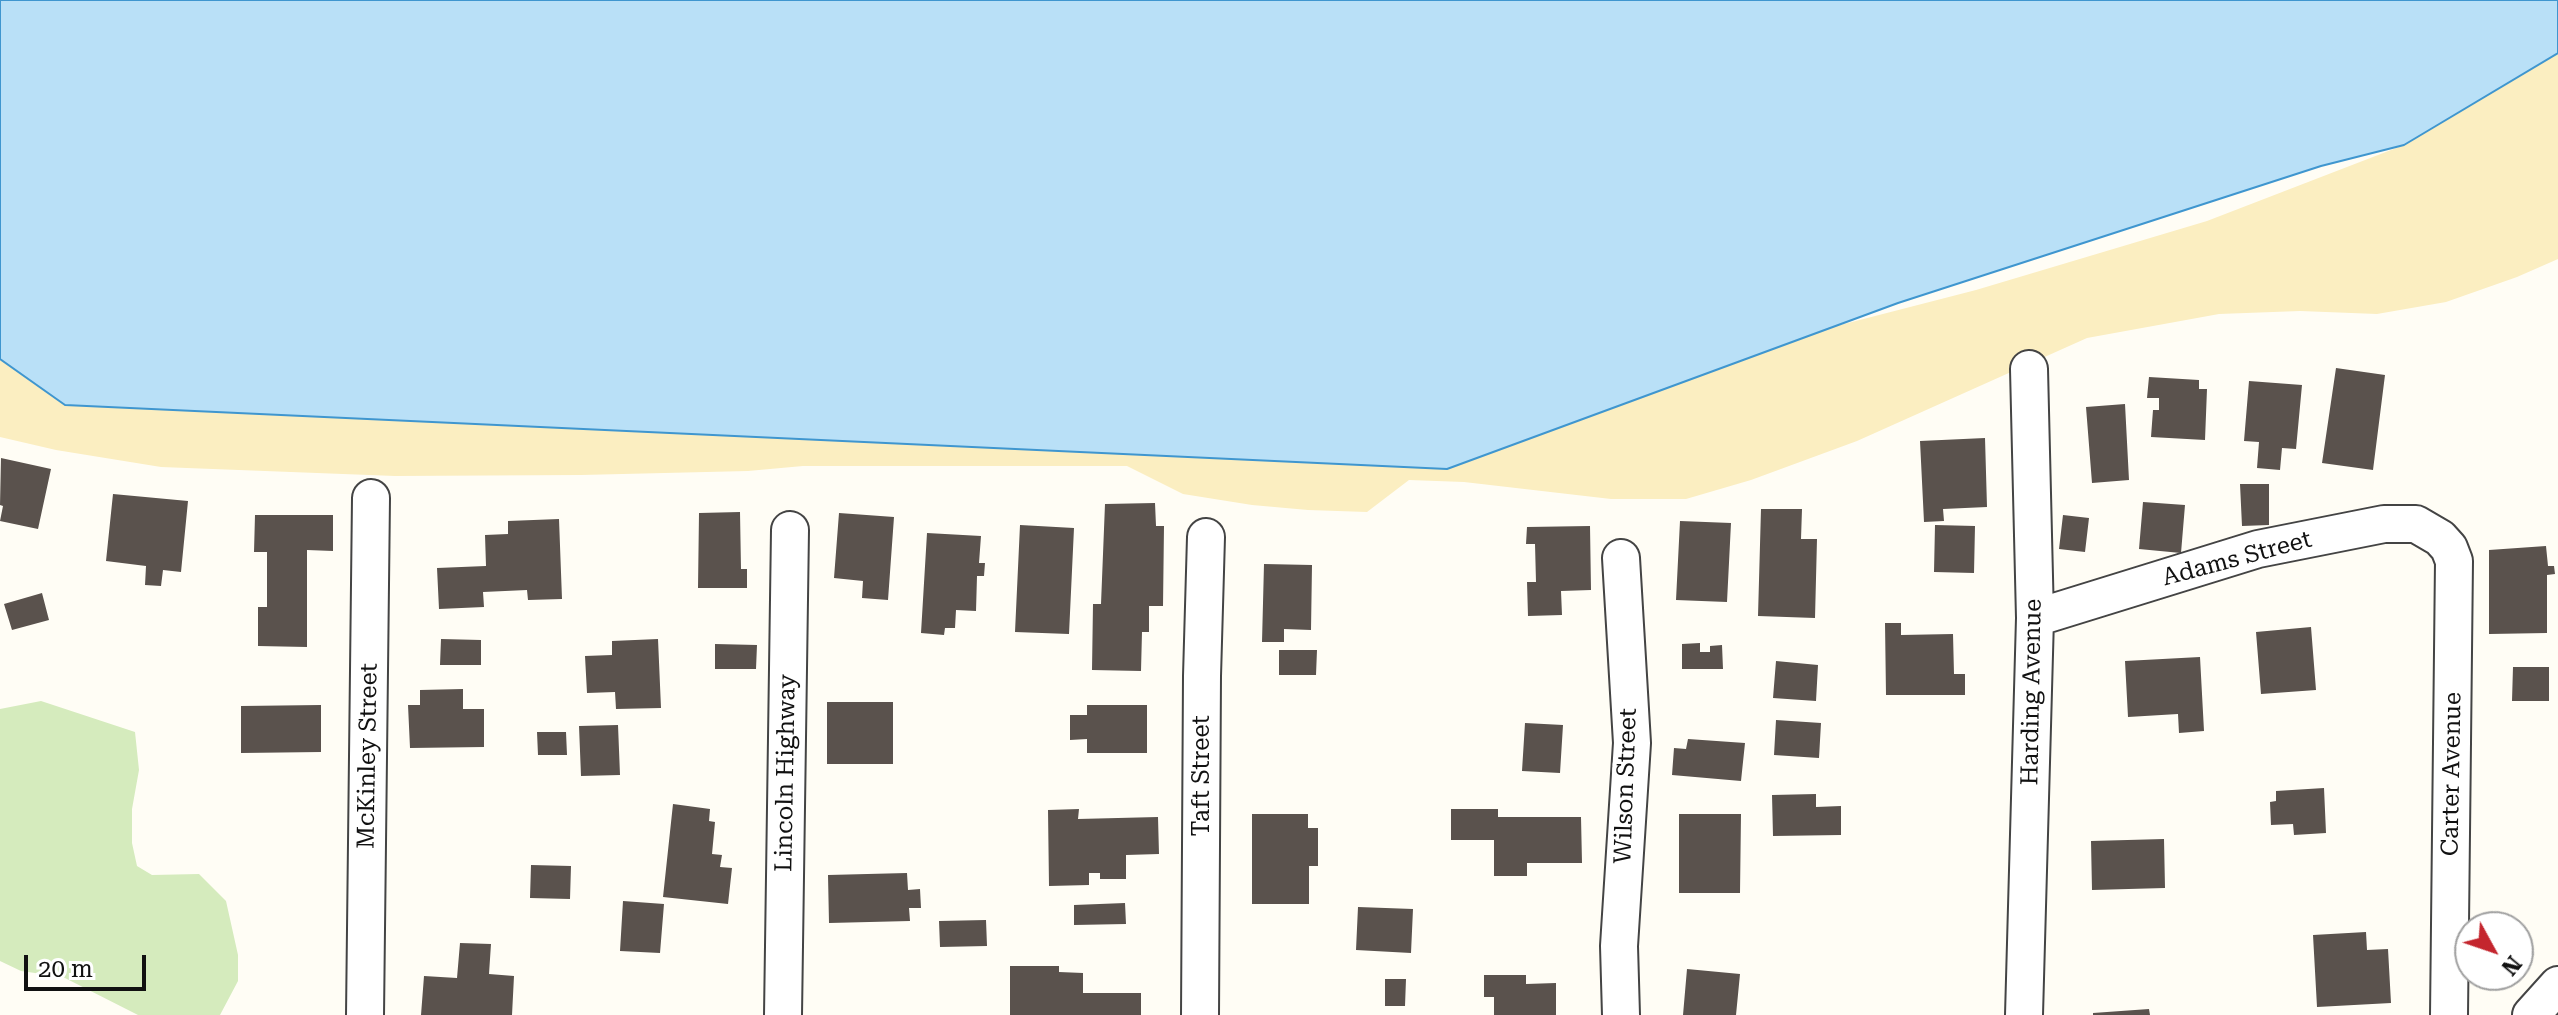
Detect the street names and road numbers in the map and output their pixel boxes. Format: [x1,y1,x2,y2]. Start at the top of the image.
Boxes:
street label: Adams Street [2159,525,2315,593]
street label: Harding Avenue [2016,598,2048,786]
street label: McKinley Street [352,663,384,849]
street label: Lincoln Highway [770,674,802,872]
street label: Carter Avenue [2436,692,2468,856]
street label: Wilson Street [1609,708,1643,864]
street label: Taft Street [1188,715,1216,837]

